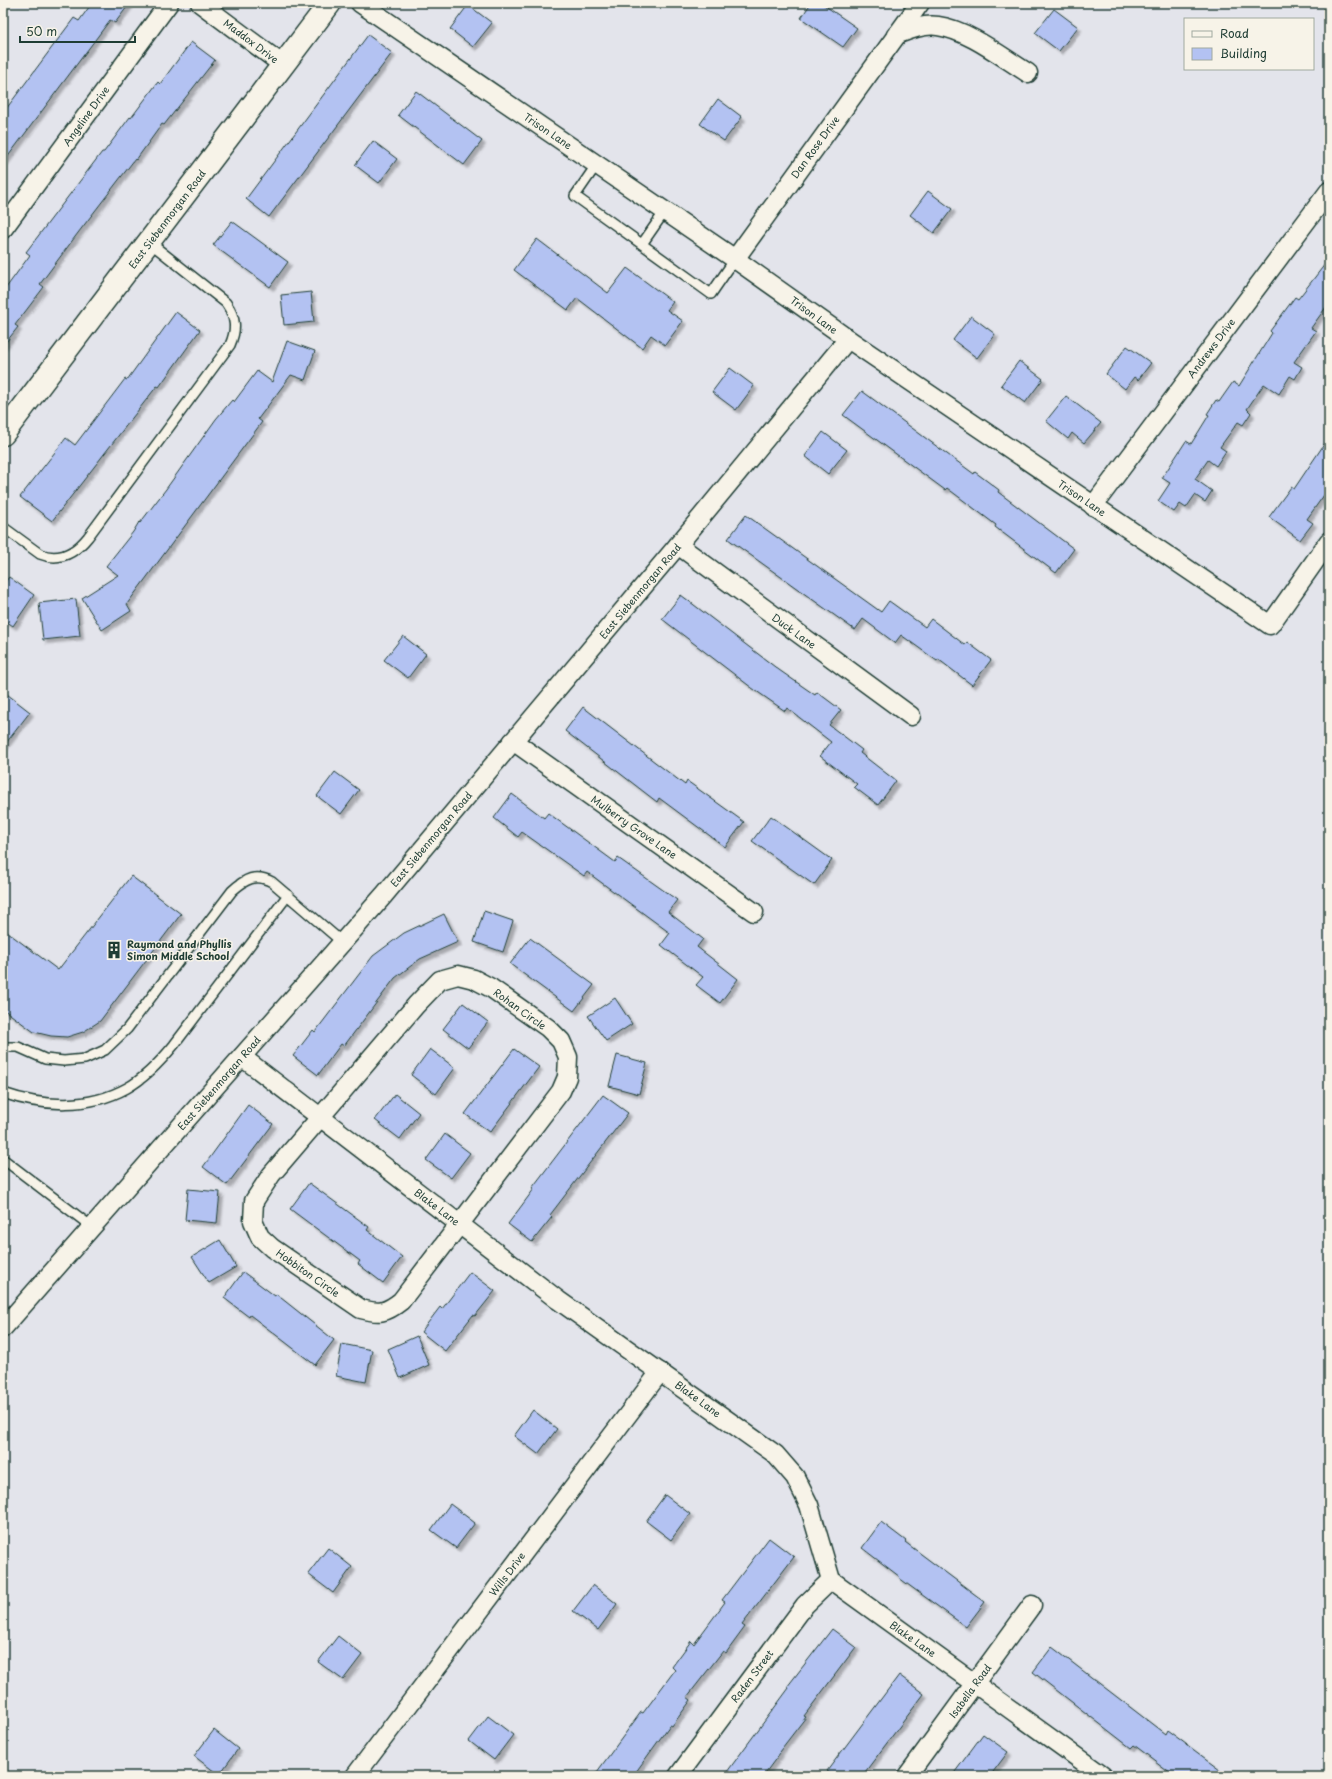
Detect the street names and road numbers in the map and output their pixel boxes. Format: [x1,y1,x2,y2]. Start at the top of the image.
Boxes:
street label: Maddox Drive [221,15,282,66]
street label: Angeline Drive [59,83,112,149]
street label: Trison Lane [521,109,576,152]
street label: Dan Rose Drive [787,112,842,181]
street label: East Siebenmorgan Road [124,166,209,271]
street label: Trison Lane [787,292,841,337]
street label: Andrews Drive [1183,315,1238,381]
street label: Trison Lane [1055,476,1110,519]
street label: East Siebenmorgan Road [595,540,684,642]
street label: Duck Lane [769,609,820,652]
street label: East Siebenmorgan Road [386,788,475,890]
street label: Mulberry Grove Lane [588,791,681,863]
street label: Rohan Circle [491,984,550,1033]
street label: East Siebenmorgan Road [173,1032,264,1133]
street label: Blake Lane [411,1184,464,1229]
street label: Hobbiton Circle [273,1245,344,1300]
street label: Blake Lane [672,1377,725,1421]
street label: Wills Drive [485,1548,528,1599]
street label: Blake Lane [887,1617,940,1660]
street label: Raden Street [727,1646,776,1705]
street label: Isabella Road [945,1660,994,1721]

